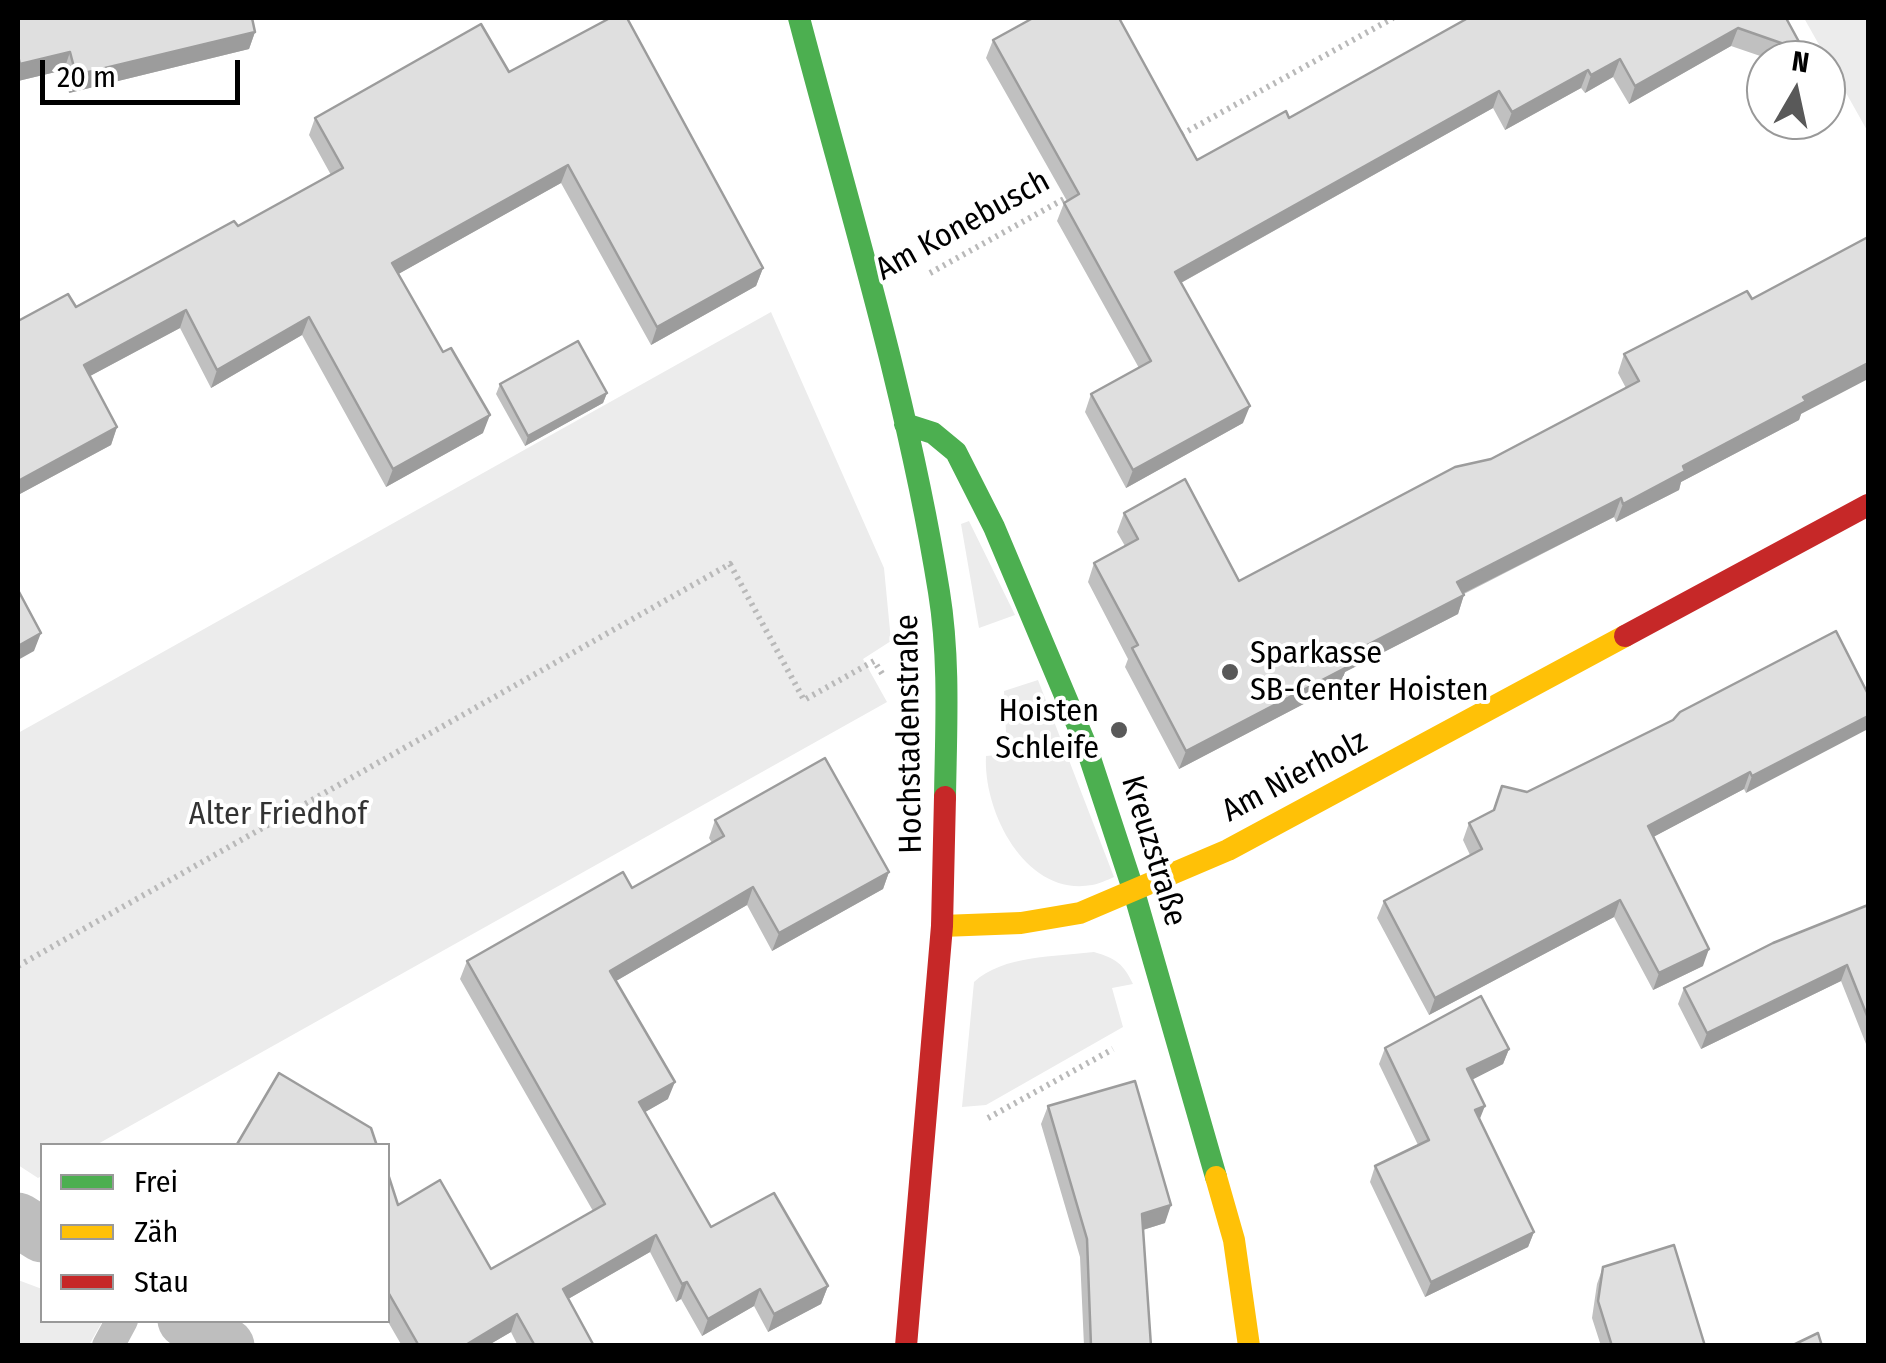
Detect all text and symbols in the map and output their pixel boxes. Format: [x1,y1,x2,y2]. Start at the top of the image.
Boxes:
scale bar [45,40,245,102]
north arrow [1746,40,1846,140]
text: N [1790,44,1811,79]
text: 20 m [57,59,116,95]
street label: Am Konebusch [869,162,1057,290]
street label: Hochstadenstraße [889,614,931,854]
place label: Sparkasse SB-Center Hoisten [1250,635,1489,710]
marker: Sparkasse SB-Center Hoisten [1219,661,1241,683]
place label: Hoisten Schleife [995,693,1099,768]
marker: Hoisten Schleife [1108,719,1130,741]
street label: Am Nierholz [1216,723,1374,831]
street label: Kreuzstraße [1112,771,1194,931]
park label: Alter Friedhof [189,796,367,834]
legend [40,1143,390,1323]
text: Frei [134,1164,178,1200]
text: Zäh [134,1214,178,1250]
text: Stau [134,1264,189,1300]

